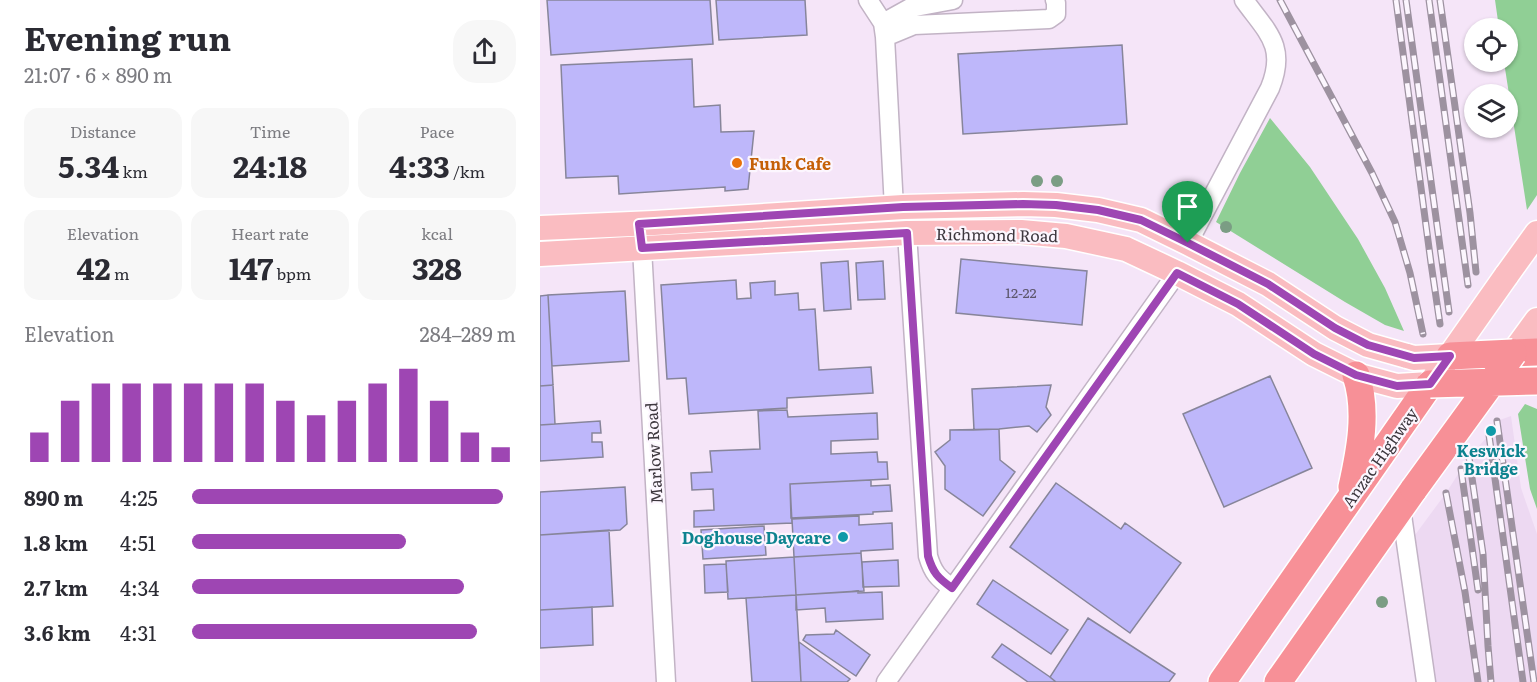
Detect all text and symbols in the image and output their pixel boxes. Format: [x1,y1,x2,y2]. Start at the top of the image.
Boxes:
text: Evening run [24,12,231,61]
map controls [1464,18,1518,138]
button: locate [1464,18,1518,72]
button: share [453,20,516,83]
text: 21:07 · 6 × 890 m [24,59,172,89]
button: layers [1464,84,1518,138]
text: Distance [70,119,136,143]
text: Time [250,119,290,143]
text: Pace [420,119,454,143]
text: 5.34 [58,143,119,187]
text: 24:18 [233,143,307,187]
text: 4:33 [389,143,450,187]
place label: Funk Cafe [749,151,831,175]
marker: Funk Cafe [730,156,744,170]
text: km [119,159,148,183]
text: /km [450,159,485,183]
pin [1162,181,1213,243]
icon: arrive [1171,190,1204,223]
text: Elevation [67,221,139,245]
text: Heart rate [231,221,309,245]
text: kcal [421,221,453,245]
street label: Richmond Road [936,221,1058,247]
text: 42 [77,245,111,289]
text: 147 [229,245,273,289]
text: 328 [412,245,462,289]
text: m [111,261,129,285]
text: bpm [273,261,311,285]
house number: 12-22 [1005,282,1037,302]
text: Elevation [24,318,114,348]
text: 284–289 m [420,318,516,348]
street label: Marlow Road [638,401,668,504]
street label: Anzac Highway [1335,401,1423,512]
marker: Keswick Bridge [1484,424,1498,438]
place label: Keswick Bridge [1457,438,1526,480]
text: 890 m [24,482,83,512]
text: 4:25 [120,482,158,512]
place label: Doghouse Daycare [682,525,831,549]
text: 1.8 km [24,527,88,557]
text: 4:51 [120,527,156,557]
marker: Doghouse Daycare [836,530,850,544]
text: 2.7 km [24,572,88,602]
text: 4:34 [120,572,159,602]
text: 3.6 km [24,617,91,647]
text: 4:31 [120,617,156,647]

